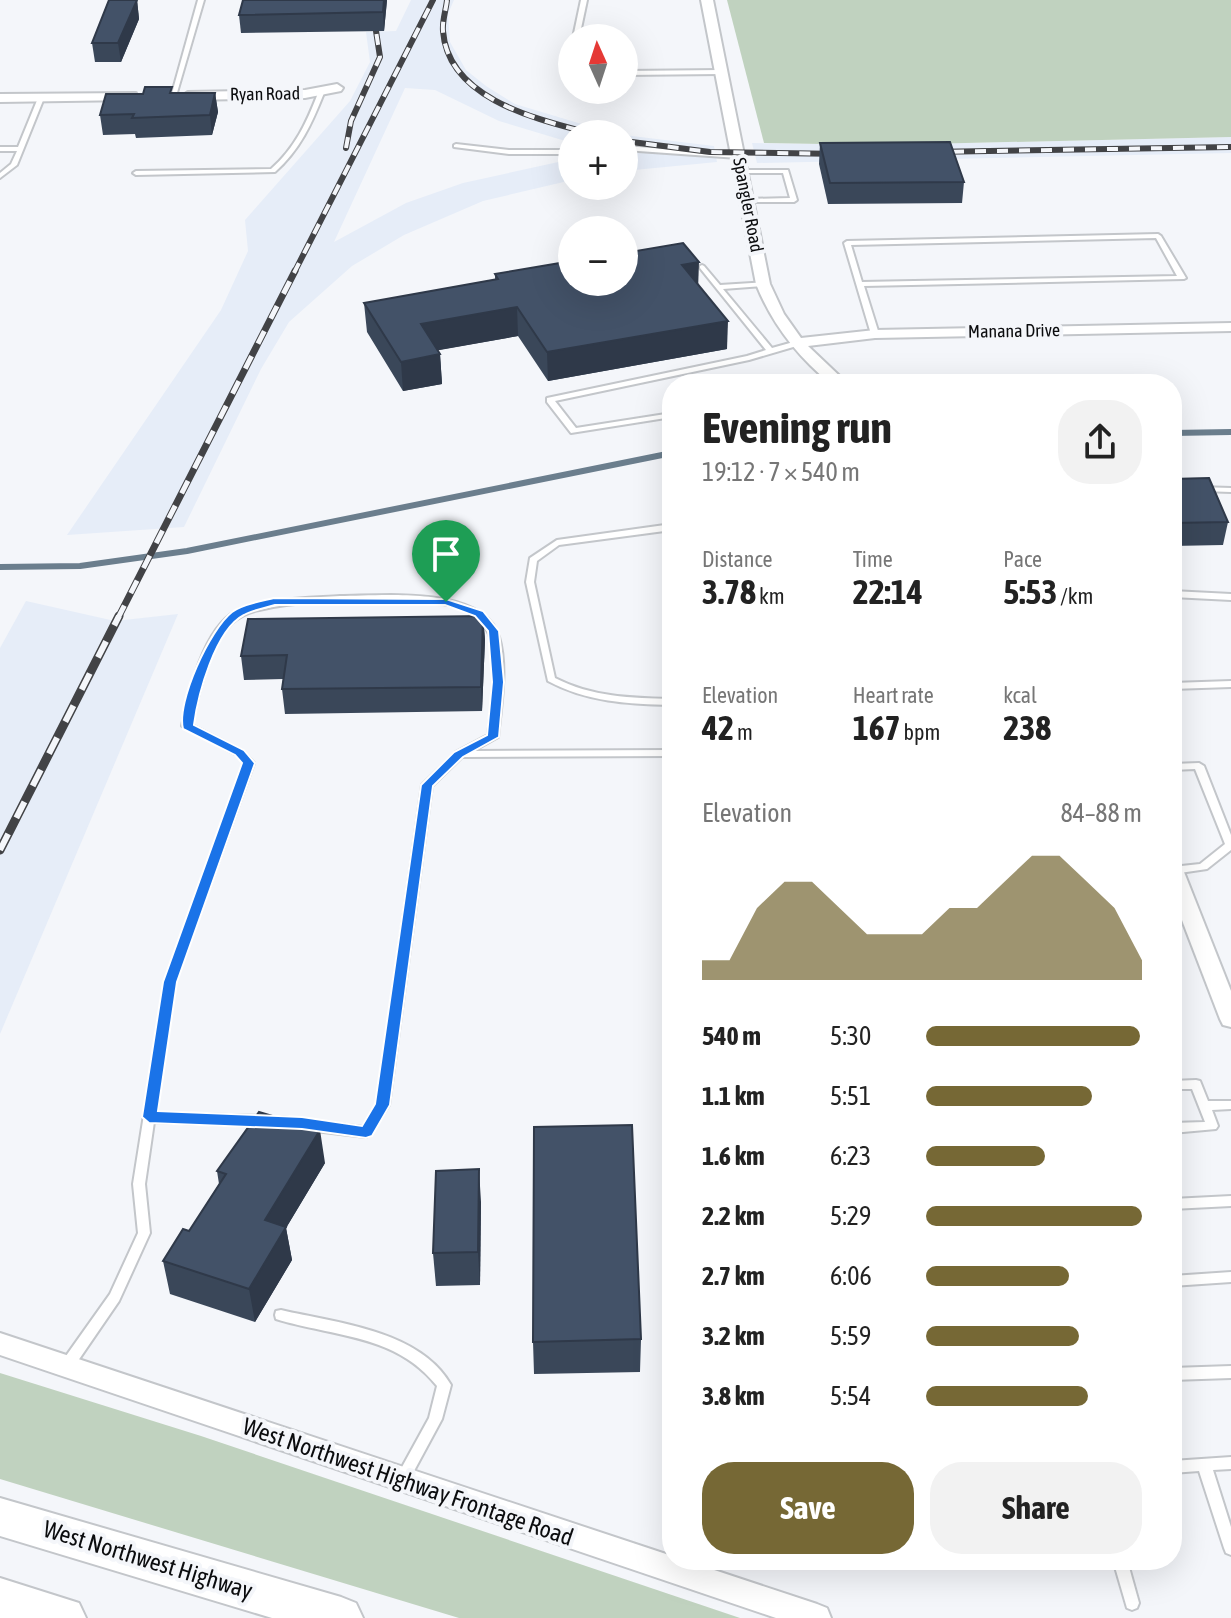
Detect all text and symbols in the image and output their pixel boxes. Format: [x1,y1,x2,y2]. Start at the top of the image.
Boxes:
north arrow [558,24,638,104]
map controls [558,24,638,296]
street label: Ryan Road [230,82,300,105]
button: + [558,120,638,200]
street label: Spangler Road [729,156,768,254]
button: − [558,216,638,296]
street label: Manana Drive [968,319,1060,342]
button: share [1058,400,1142,484]
text: Evening run [702,402,892,452]
text: 19:12 · 7 × 540 m [702,457,860,487]
pin [412,520,480,602]
icon: arrive [424,532,468,576]
text: Distance [702,546,773,572]
text: Time [853,546,893,572]
text: Pace [1003,546,1042,572]
text: 3.78 [702,572,756,611]
text: 22:14 [853,572,923,611]
text: 5:53 [1003,572,1057,611]
text: km [756,583,785,609]
text: /km [1057,583,1093,609]
text: Elevation [702,682,778,708]
text: Heart rate [853,682,934,708]
text: kcal [1003,682,1037,708]
text: 42 [702,708,734,747]
text: 167 [853,708,901,747]
text: 238 [1003,708,1051,747]
text: m [734,719,753,745]
text: bpm [901,719,940,745]
text: Elevation [702,798,792,828]
text: 84–88 m [1060,798,1142,828]
text: 540 m [702,1021,761,1051]
text: 5:30 [830,1021,871,1051]
text: 1.1 km [702,1081,765,1111]
text: 5:51 [830,1081,871,1111]
text: 1.6 km [702,1141,765,1171]
text: 6:23 [830,1141,871,1171]
text: 2.2 km [702,1201,765,1231]
text: 5:29 [830,1201,871,1231]
text: 2.7 km [702,1261,765,1291]
text: 6:06 [830,1261,872,1291]
text: 3.2 km [702,1321,765,1351]
text: 5:59 [830,1321,871,1351]
text: 3.8 km [702,1381,765,1411]
text: 5:54 [830,1381,871,1411]
street label: West Northwest Highway Frontage Road [239,1412,577,1551]
button: Save [702,1462,914,1554]
button: Share [930,1462,1142,1554]
street label: West Northwest Highway [40,1515,256,1604]

